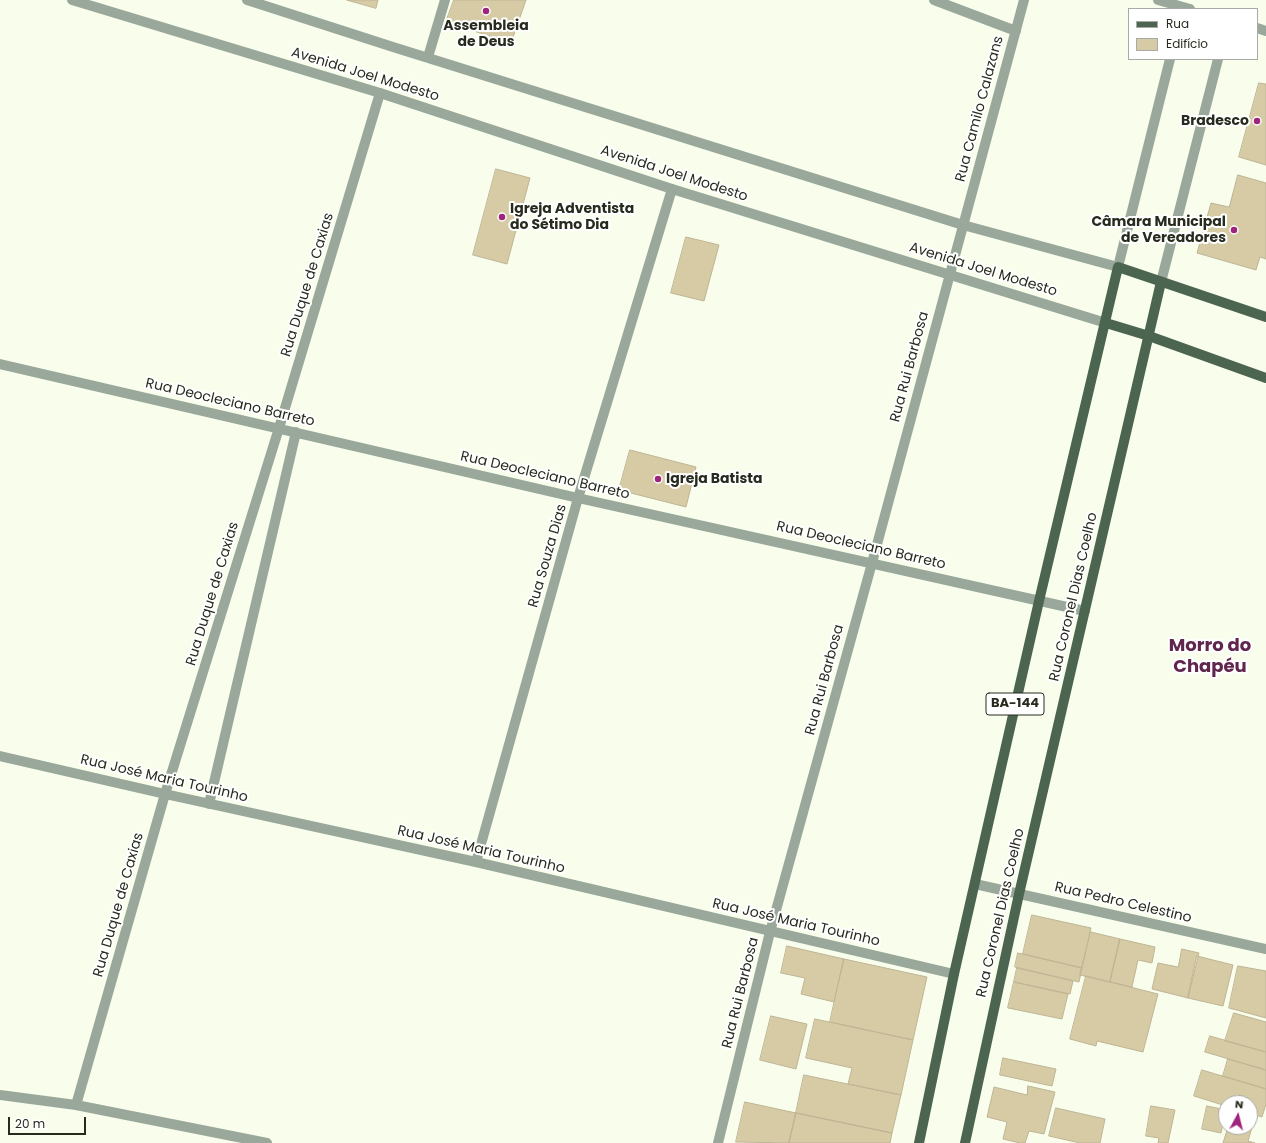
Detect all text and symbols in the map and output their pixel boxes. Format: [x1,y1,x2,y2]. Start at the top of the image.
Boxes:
marker: Assembleia de Deus [481,6,491,16]
legend [1128,8,1258,60]
text: Rua [1166,15,1189,32]
place label: Assembleia de Deus [443,18,529,50]
street label: Rua Camilo Calazans [952,34,1008,184]
text: Edifício [1166,35,1208,52]
street label: Avenida Joel Modesto [289,44,441,106]
place label: Bradesco [1181,113,1249,129]
marker: Bradesco [1252,116,1262,126]
street label: Avenida Joel Modesto [598,142,750,206]
place label: Igreja Adventista do Sétimo Dia [510,201,634,234]
street label: Rua Duque de Caxias [278,211,338,359]
marker: Igreja Adventista do Sétimo Dia [497,212,507,222]
place label: Câmara Municipal de Vereadores [1091,214,1226,246]
marker: Câmara Municipal de Vereadores [1229,225,1239,235]
street label: Avenida Joel Modesto [907,239,1059,301]
street label: Rua Rui Barbosa [887,310,933,424]
street label: Rua Deocleciano Barreto [144,375,316,431]
street label: Rua Deocleciano Barreto [459,448,631,504]
place label: Igreja Batista [666,471,762,487]
marker: Igreja Batista [653,474,663,484]
street label: Rua Souza Dias [525,502,571,610]
street label: Rua Coronel Dias Coelho [1046,511,1102,683]
street label: Rua Deocleciano Barreto [775,518,947,574]
street label: Rua Duque de Caxias [183,520,243,668]
street label: Rua Rui Barbosa [802,623,848,737]
district label: Morro do Chapéu [1169,635,1251,678]
road number: BA-144 [986,693,1044,715]
street label: Rua José Maria Tourinho [79,752,249,806]
street label: Rua José Maria Tourinho [396,823,566,877]
street label: Rua Coronel Dias Coelho [973,827,1029,999]
street label: Rua Duque de Caxias [90,831,148,979]
street label: Rua Pedro Celestino [1053,879,1193,927]
street label: Rua José Maria Tourinho [711,896,881,950]
street label: Rua Rui Barbosa [719,936,763,1050]
north arrow [1218,1095,1258,1135]
text: N [1234,1096,1244,1113]
scale bar [10,1109,88,1135]
text: 20 m [15,1115,45,1132]

